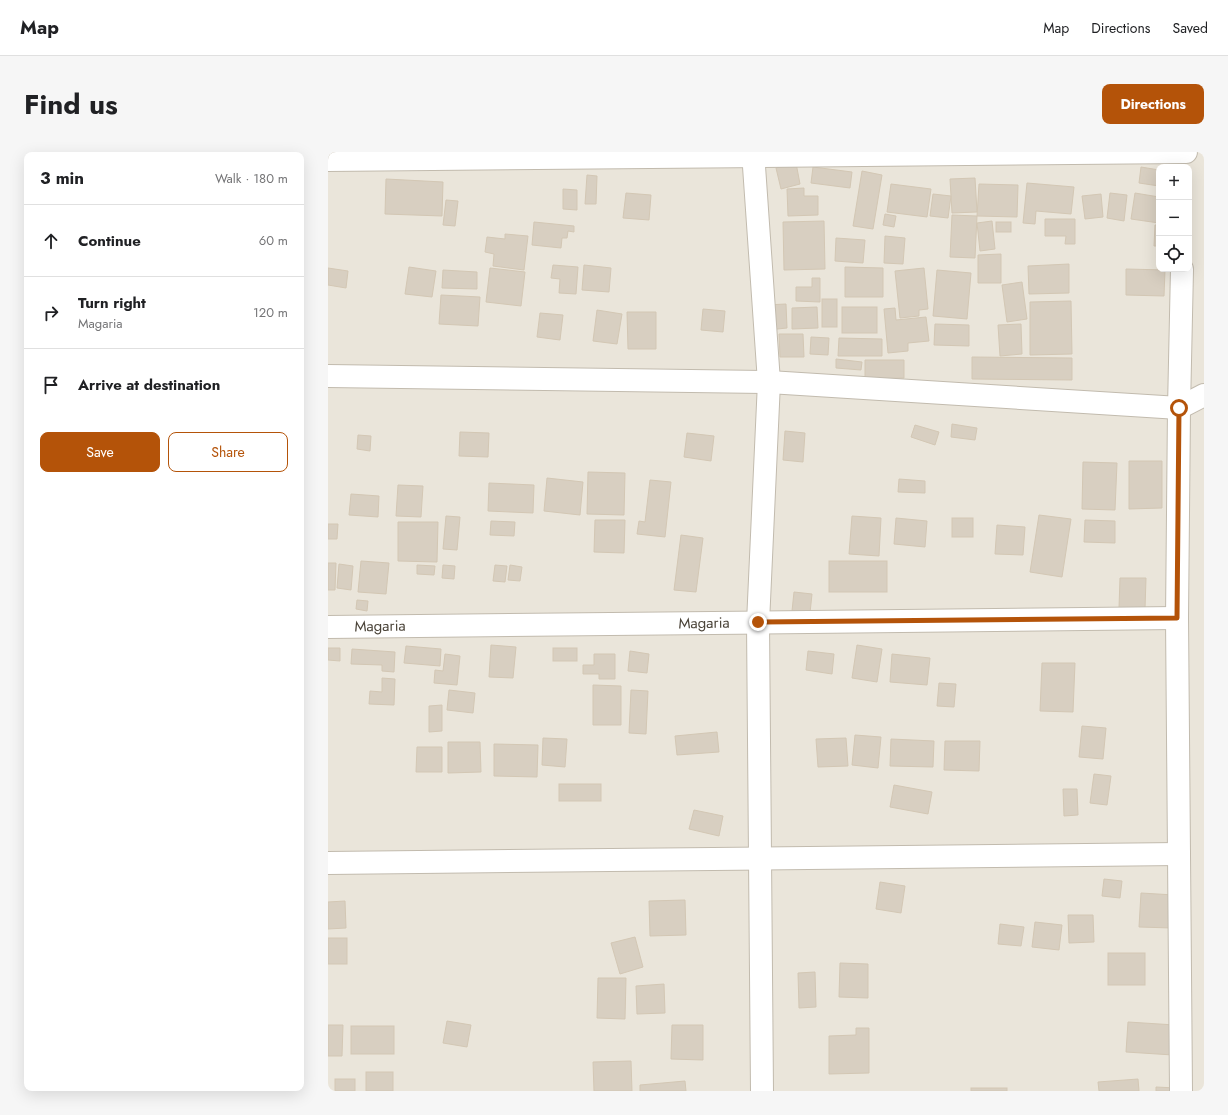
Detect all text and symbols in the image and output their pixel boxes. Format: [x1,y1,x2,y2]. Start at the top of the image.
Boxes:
text: Map [20,14,59,41]
text: Map [1043,18,1069,38]
text: Directions [1091,18,1151,38]
text: Saved [1173,18,1208,38]
text: Find us [24,84,118,125]
button: Directions [1102,84,1204,124]
map controls [1156,164,1192,272]
button: + [1156,164,1192,200]
text: 3 min [40,166,84,190]
text: Walk · 180 m [215,169,288,188]
button: − [1156,200,1192,236]
icon: ahead [40,230,62,252]
text: Continue [78,230,141,252]
text: 60 m [259,231,288,250]
button: locate [1156,236,1192,272]
text: Turn right [78,292,146,314]
icon: right [40,302,62,324]
text: 120 m [253,303,288,322]
text: Magaria [78,314,123,333]
icon: arrive [40,374,62,396]
text: Arrive at destination [78,374,220,396]
route start [1170,399,1188,417]
button: Save [40,432,160,472]
button: Share [168,432,288,472]
street label: Magaria [678,612,730,634]
route end [749,613,767,631]
street label: Magaria [354,615,406,637]

